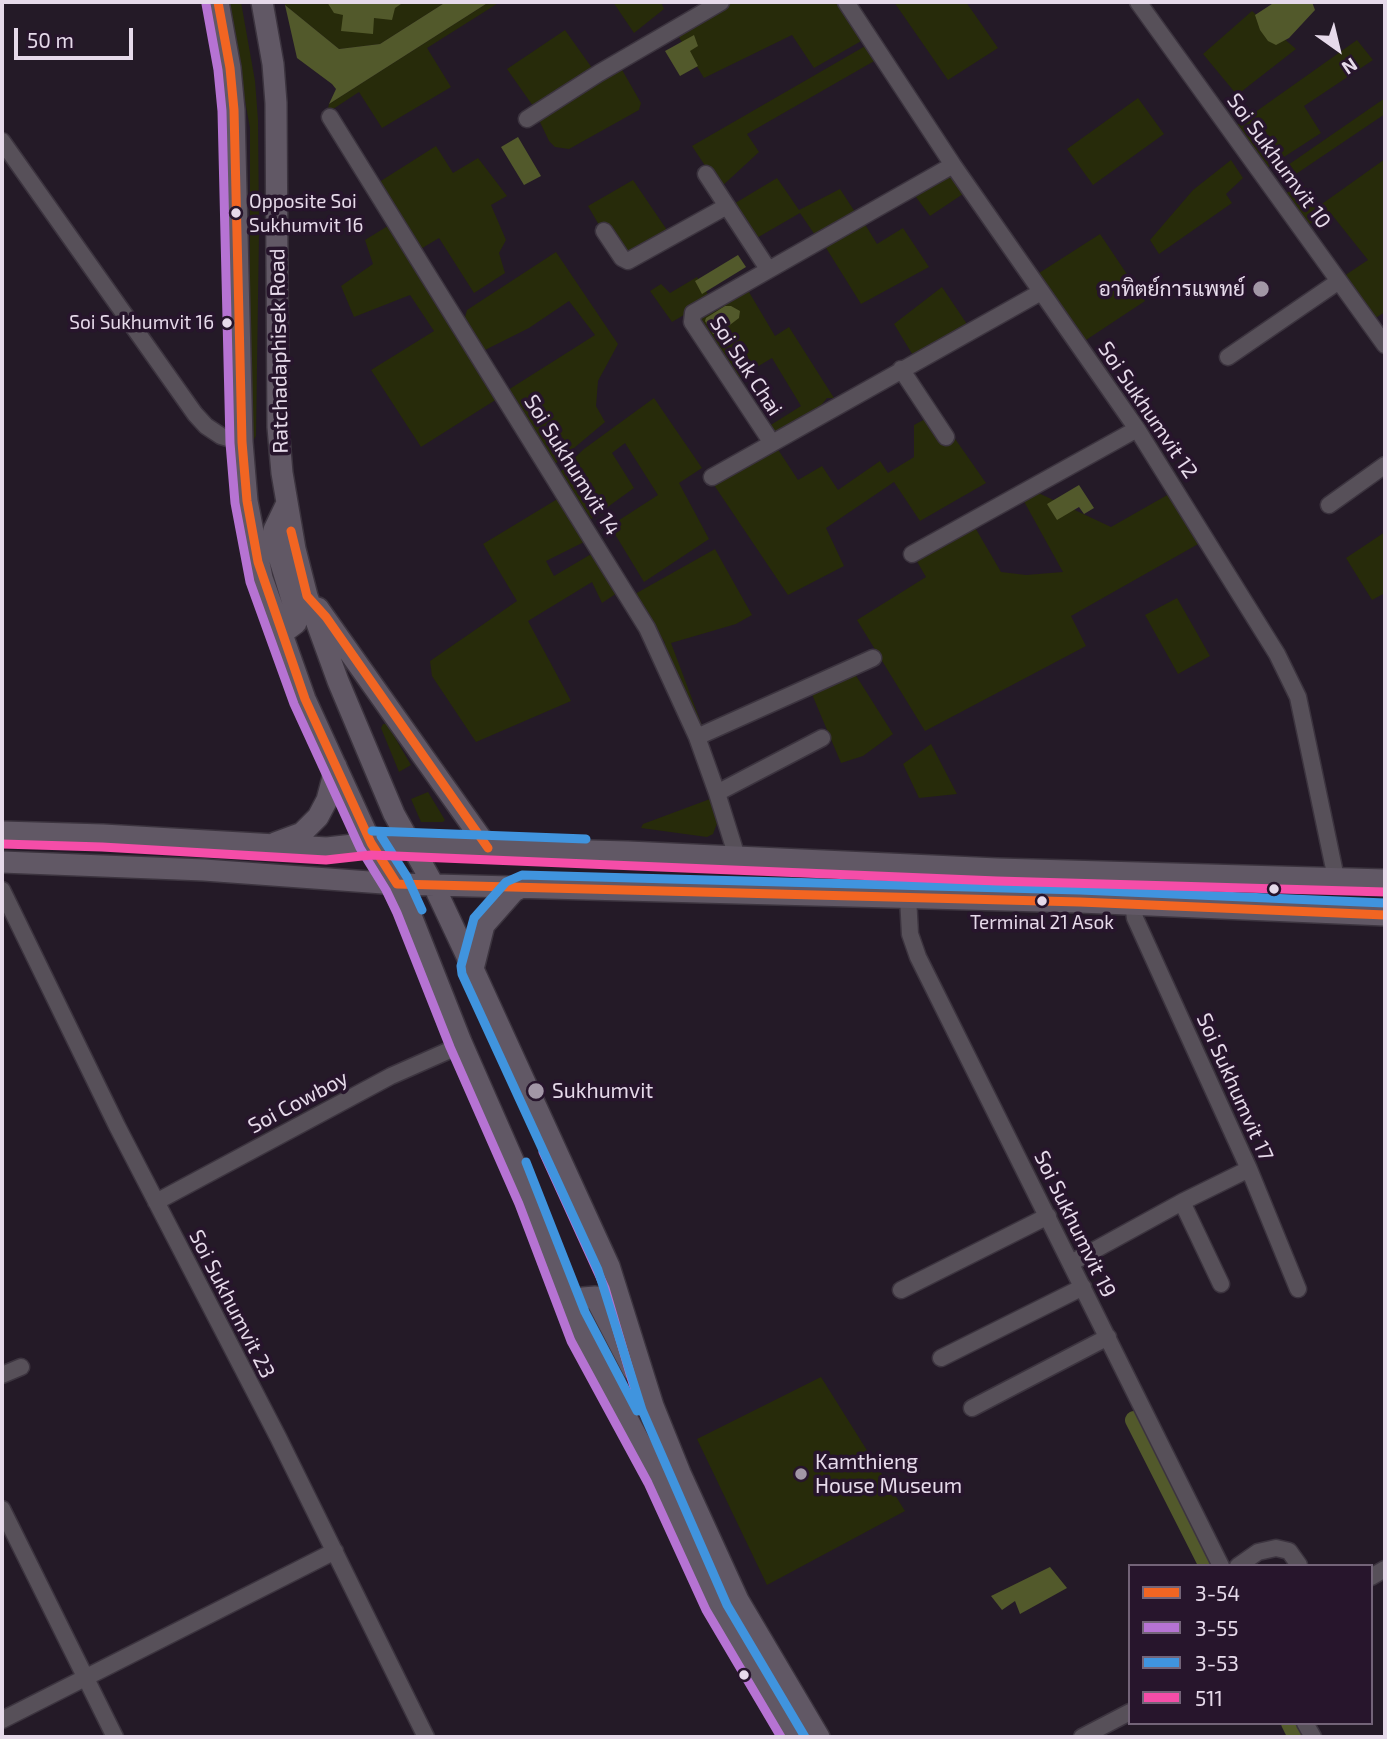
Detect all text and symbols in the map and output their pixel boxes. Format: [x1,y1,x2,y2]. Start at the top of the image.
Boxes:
scale bar [18,14,136,58]
north arrow [1303,14,1373,84]
text: 50 m [27,27,74,52]
text: N [1338,53,1362,80]
street label: Soi Sukhumvit 10 [1222,89,1336,233]
place label: Opposite Soi Sukhumvit 16 [249,191,363,235]
marker: Opposite Soi Sukhumvit 16 [229,206,243,220]
street label: Ratchadaphisek Road [265,248,293,454]
place label: อาทิตย์การแพทย์ [1098,276,1245,302]
marker: อาทิตย์การแพทย์ [1251,279,1271,299]
street label: Soi Suk Chai [704,311,788,421]
place label: Soi Sukhumvit 16 [69,312,214,334]
marker: Soi Sukhumvit 16 [220,316,234,330]
street label: Soi Sukhumvit 12 [1093,337,1203,483]
street label: Soi Sukhumvit 14 [519,390,625,540]
unlabelled marker [1267,882,1281,896]
marker: Terminal 21 Asok [1035,894,1049,908]
place label: Terminal 21 Asok [970,912,1114,934]
street label: Soi Sukhumvit 17 [1191,1009,1279,1165]
street label: Soi Cowboy [244,1065,352,1139]
place label: Sukhumvit [552,1078,653,1104]
marker: Sukhumvit [526,1081,546,1101]
street label: Soi Sukhumvit 19 [1029,1147,1121,1301]
street label: Soi Sukhumvit 23 [184,1226,280,1382]
place label: Kamthieng House Museum [815,1449,962,1499]
marker: Kamthieng House Museum [793,1466,809,1482]
legend [1128,1564,1373,1725]
text: 3-54 [1195,1580,1240,1605]
text: 3-55 [1195,1615,1239,1640]
text: 3-53 [1195,1650,1239,1675]
unlabelled marker [737,1668,751,1682]
text: 511 [1195,1685,1223,1710]

